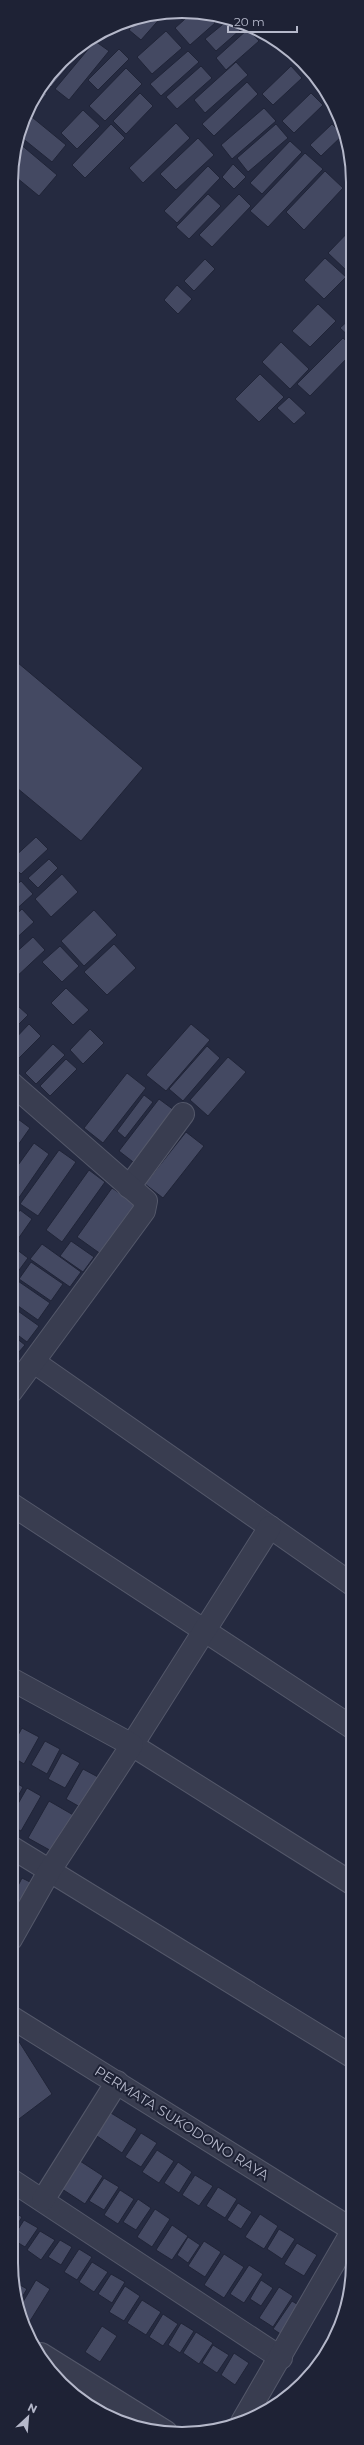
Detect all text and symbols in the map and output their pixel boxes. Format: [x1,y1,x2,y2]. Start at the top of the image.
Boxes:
scale bar [228,8,297,34]
text: 20 m [234,14,265,29]
street label: PERMATA SUKODONO RAYA [91,2062,273,2185]
north arrow [8,2397,48,2437]
text: N [25,2400,39,2416]

